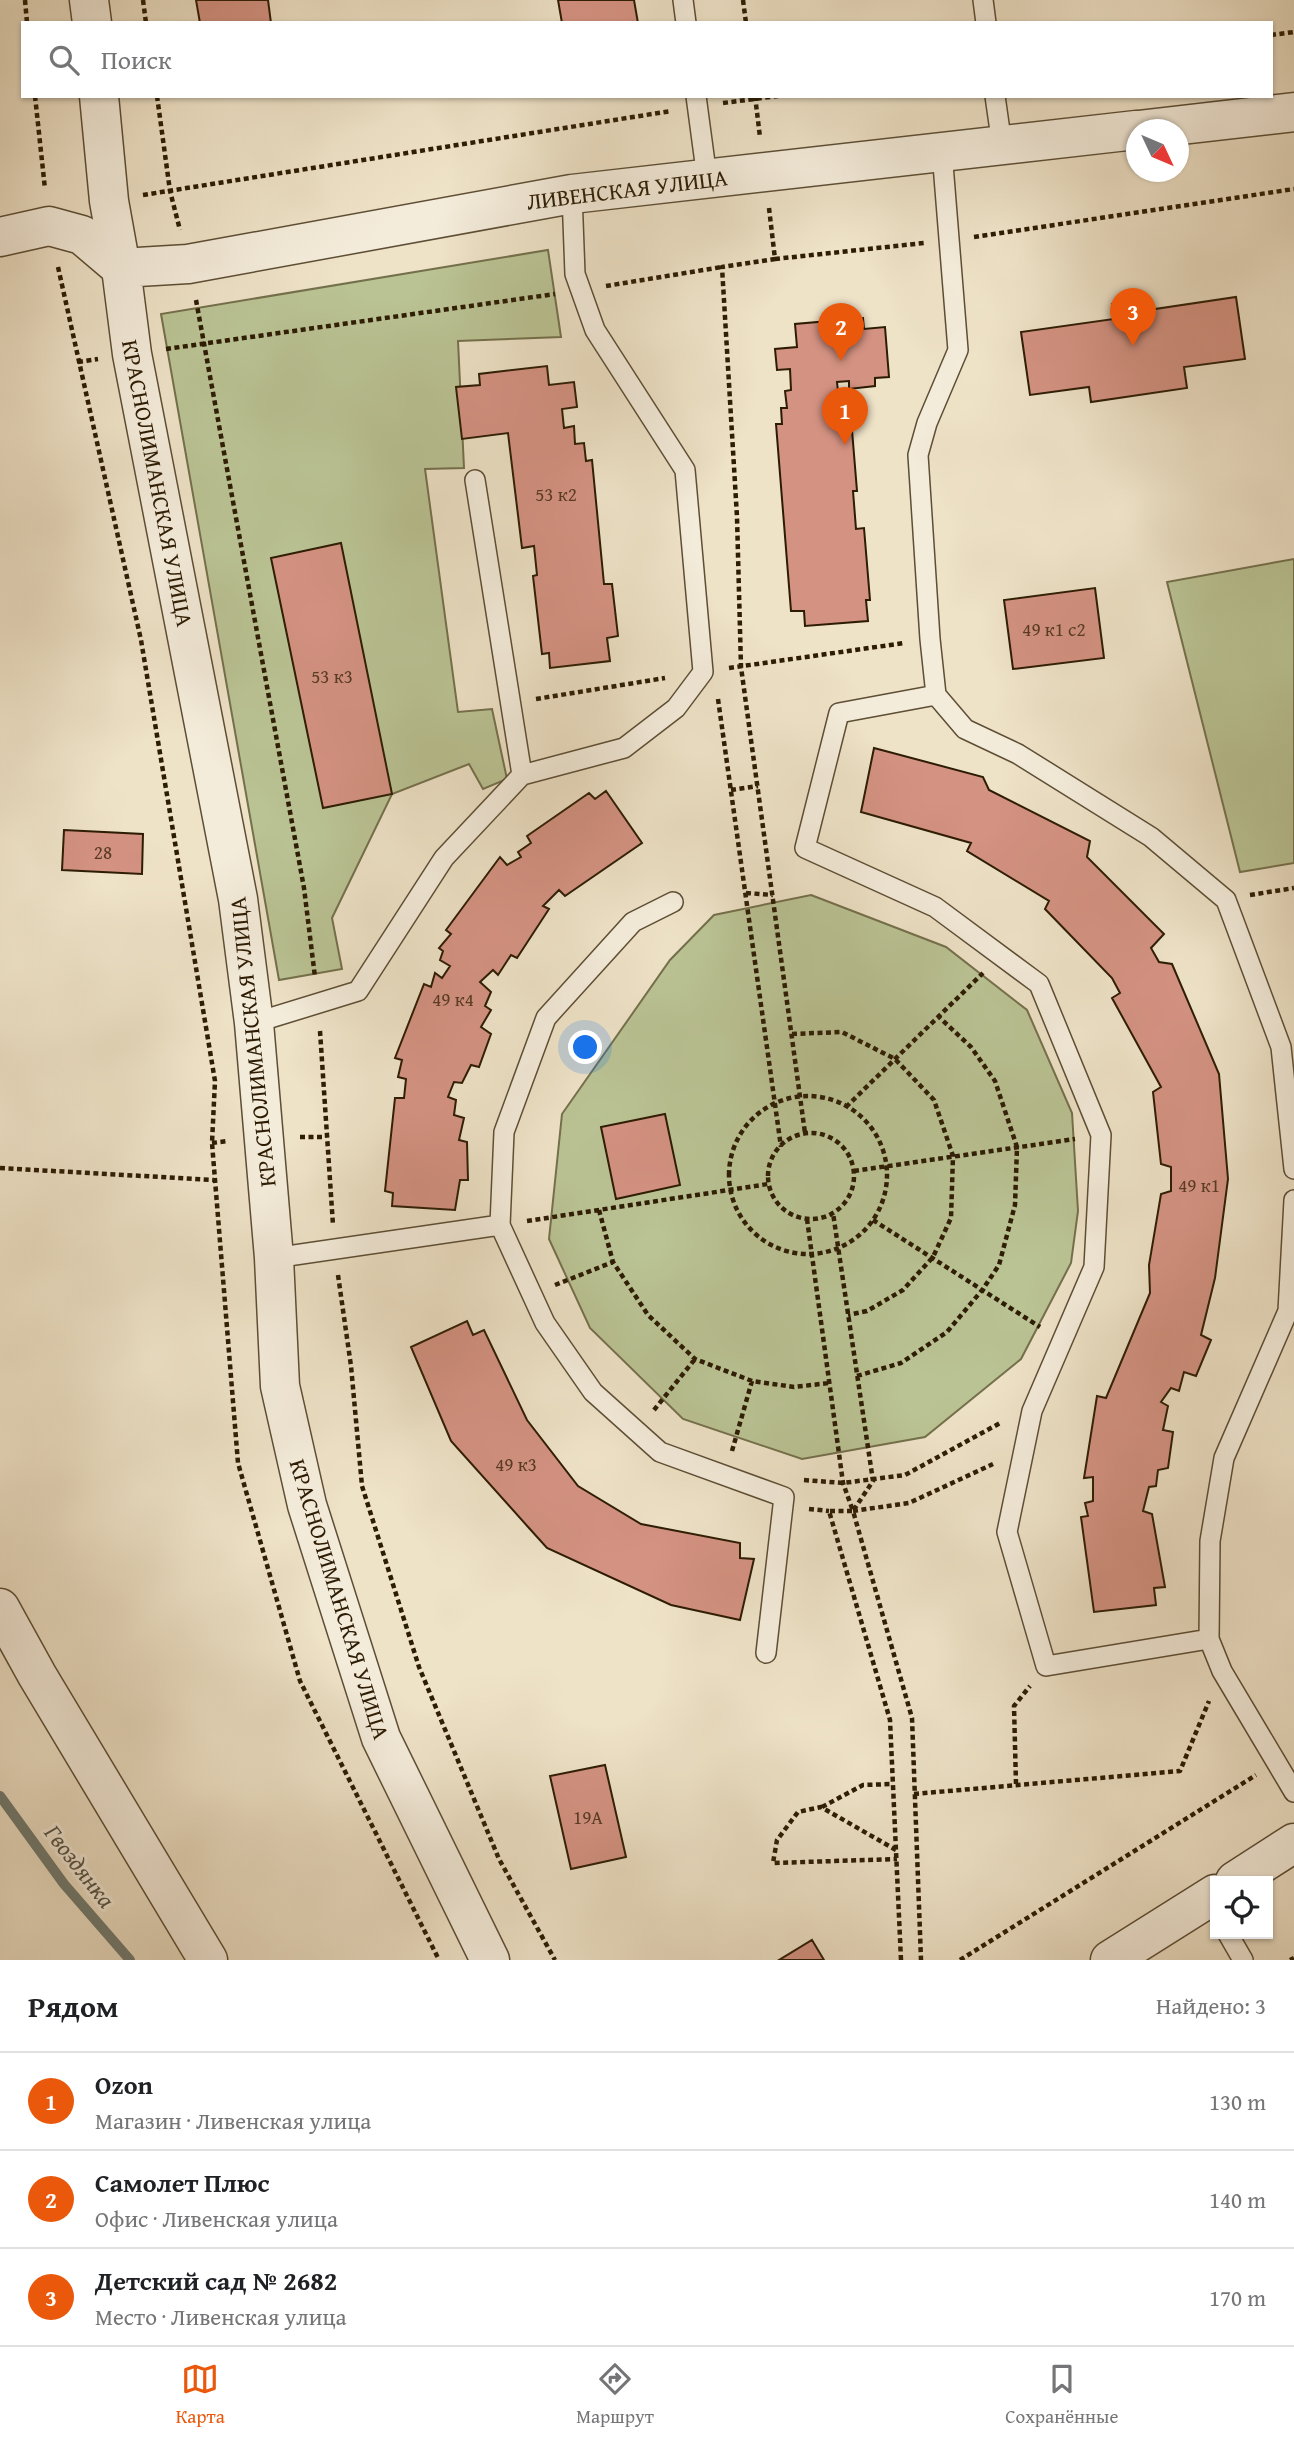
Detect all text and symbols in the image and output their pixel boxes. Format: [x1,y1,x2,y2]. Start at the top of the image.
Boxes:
search box [21,21,1273,98]
text: Поиск [101,40,172,79]
icon: search [45,41,83,79]
north arrow [1126,119,1189,182]
street label: ЛИВЕНСКАЯ УЛИЦА [525,160,729,218]
pin: 3 [1110,288,1156,346]
pin: 2 [818,303,864,361]
street label: КРАСНОЛИМАНСКАЯ УЛИЦА [114,337,202,629]
pin: 1 [822,387,868,445]
house number: 53 к2 [535,480,577,508]
house number: 49 к1 с2 [1022,615,1086,643]
house number: 53 к3 [311,662,353,690]
house number: 28 [94,838,112,866]
street label: КРАСНОЛИМАНСКАЯ УЛИЦА [220,895,284,1189]
house number: 49 к4 [432,985,474,1013]
your location [568,1030,602,1064]
house number: 49 к1 [1178,1171,1220,1199]
house number: 49 к3 [495,1450,537,1478]
street label: КРАСНОЛИМАНСКАЯ УЛИЦА [282,1455,398,1743]
house number: 19А [573,1803,603,1831]
water label: Гвоздянка [36,1816,124,1915]
map controls [1210,1876,1273,1939]
button: locate [1210,1876,1273,1939]
text: Рядом [28,1984,119,2028]
text: Найдено: 3 [1156,1989,1266,2022]
text: Ozon [95,2065,153,2104]
text: 1 [45,2085,57,2118]
text: 130 m [1209,2085,1266,2118]
text: Магазин · Ливенская улица [95,2104,371,2137]
text: Самолет Плюс [95,2163,270,2202]
text: 2 [45,2183,57,2216]
text: 140 m [1209,2183,1266,2216]
text: Офис · Ливенская улица [95,2202,338,2235]
text: Детский сад № 2682 [95,2261,337,2300]
text: 3 [45,2281,57,2314]
text: 170 m [1209,2281,1266,2314]
text: Место · Ливенская улица [95,2300,346,2333]
tab: Карта [176,2360,225,2430]
tab: Маршрут [576,2360,654,2430]
tab: Сохранённые [1005,2360,1118,2430]

